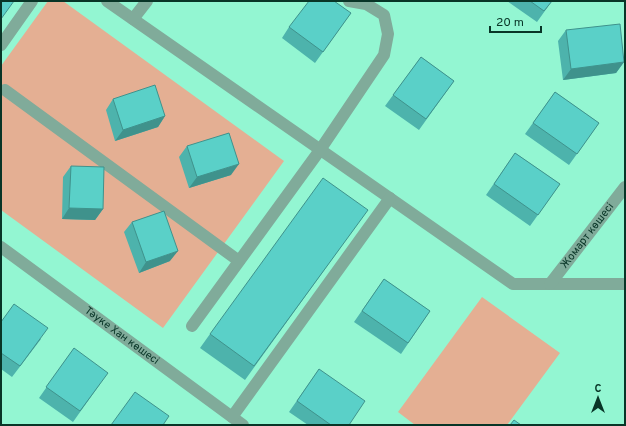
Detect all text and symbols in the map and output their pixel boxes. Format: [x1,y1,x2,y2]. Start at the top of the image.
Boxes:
scale bar [490,8,541,34]
text: 20 m [496,15,524,31]
street label: Жомарт көшесі [558,200,617,271]
street label: Тәуке Хан көшесі [82,304,162,368]
north arrow [578,378,618,418]
text: С [594,382,602,396]

